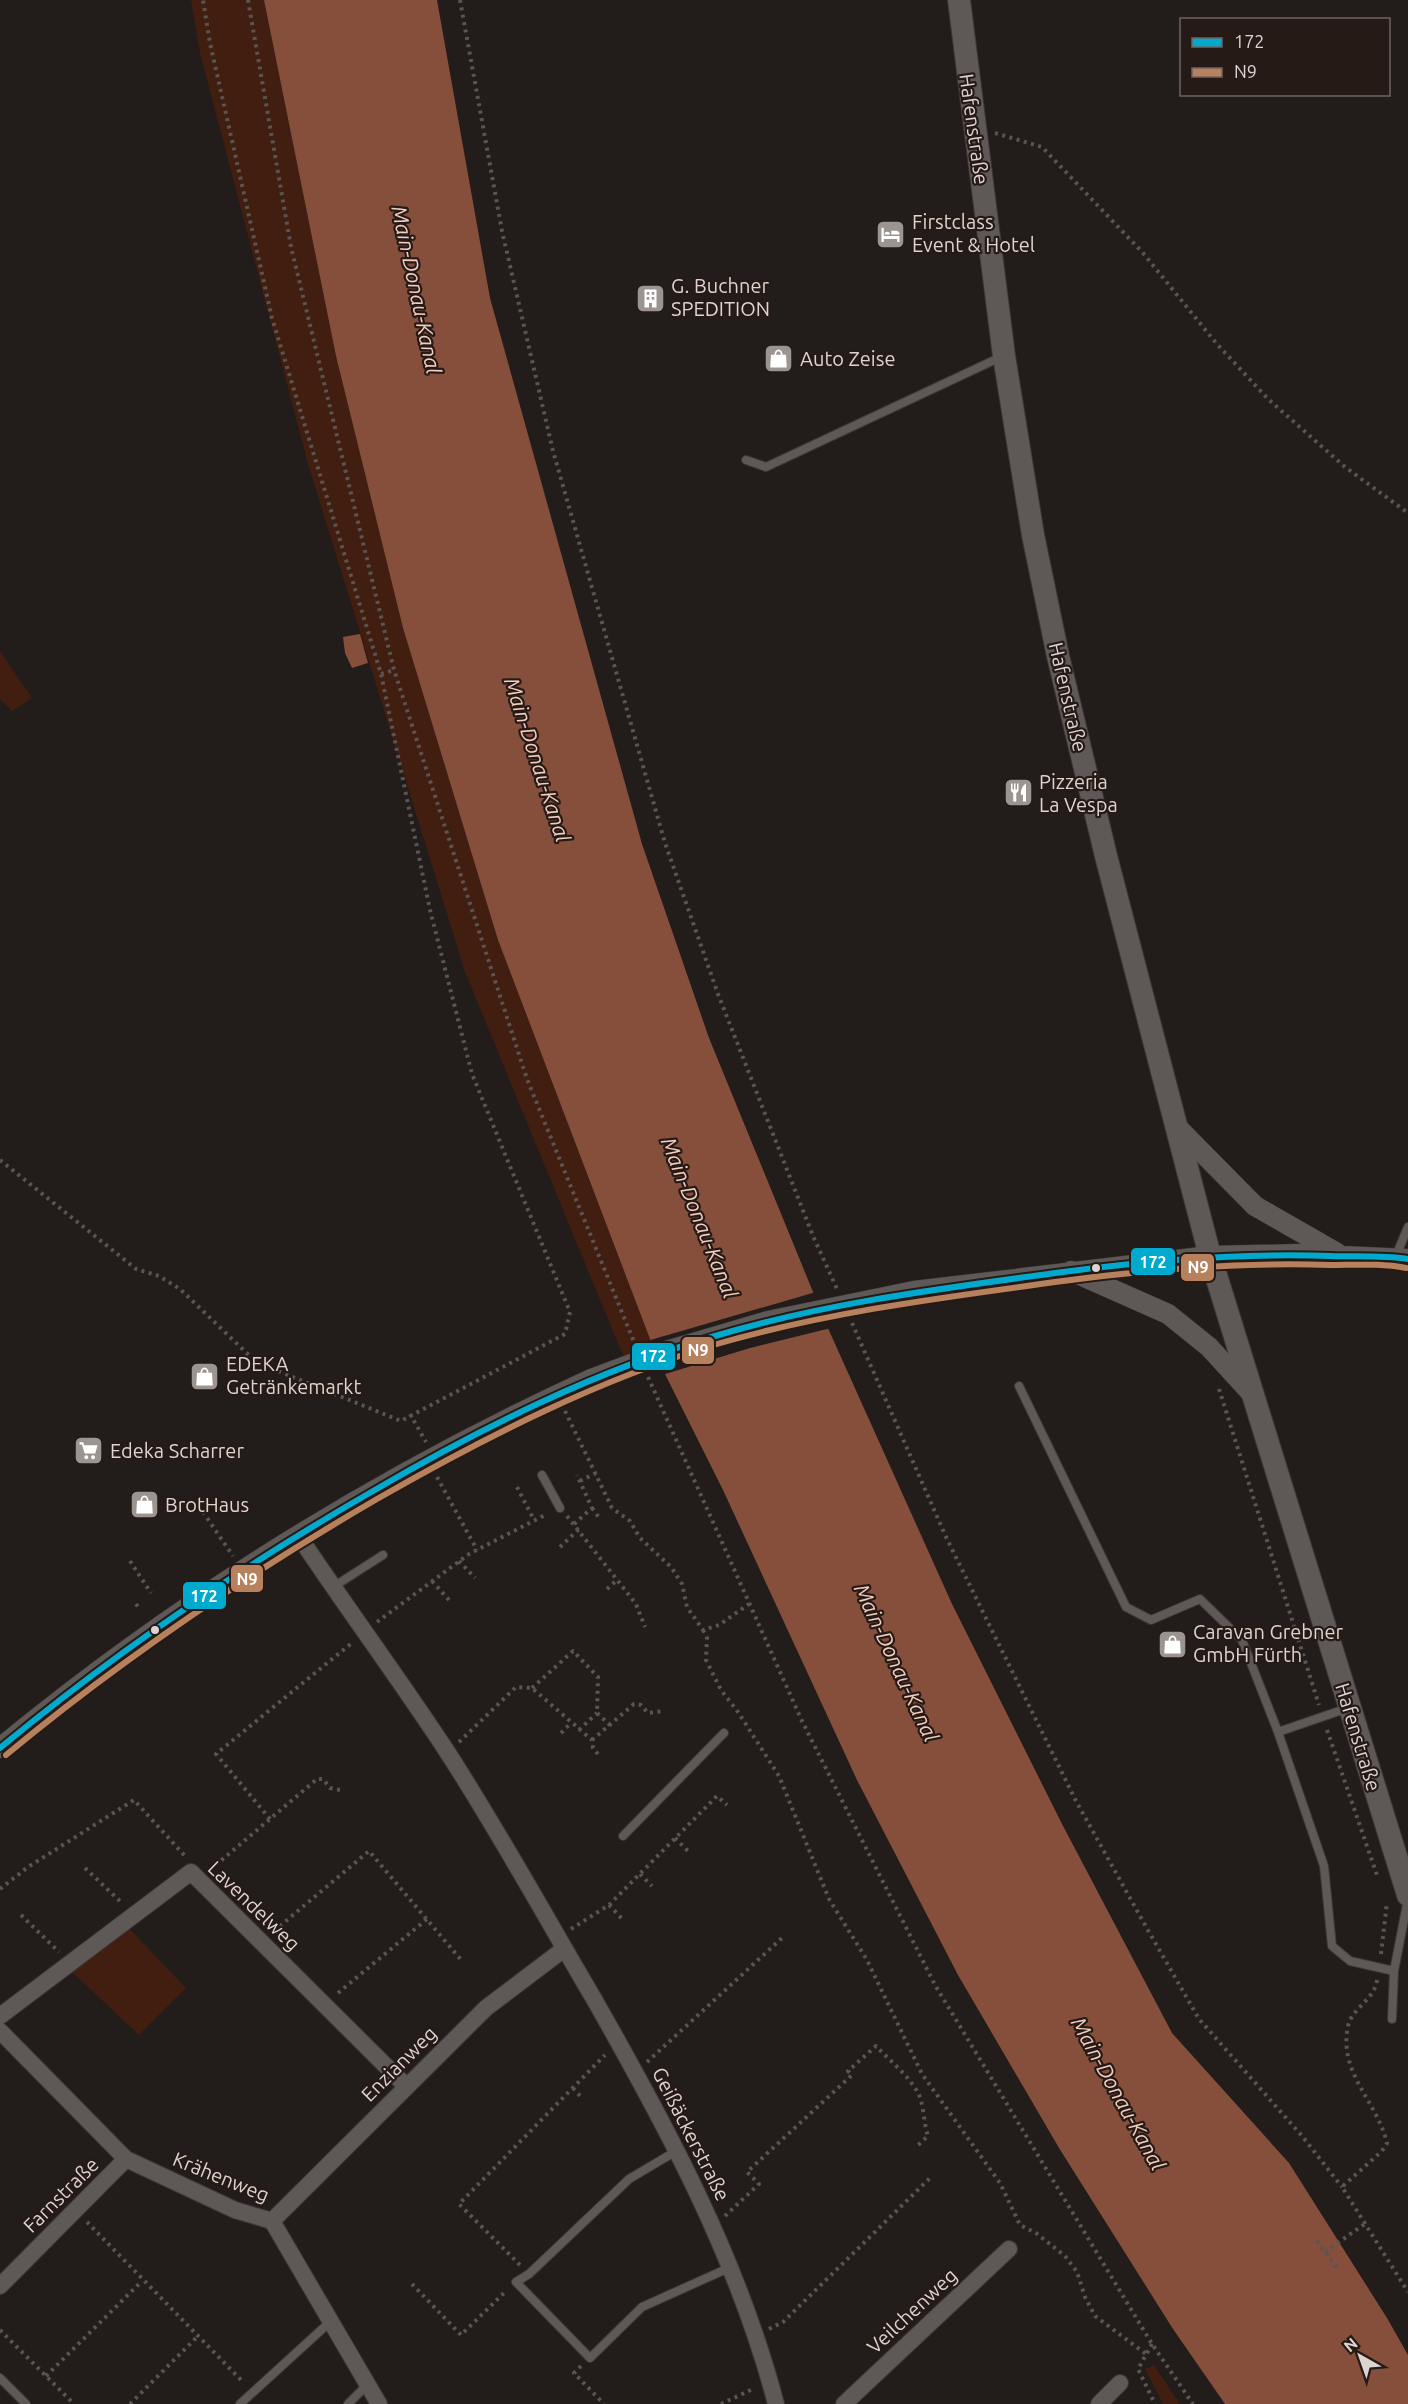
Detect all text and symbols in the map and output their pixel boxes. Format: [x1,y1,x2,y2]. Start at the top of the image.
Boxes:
legend [1180,18,1390,96]
text: 172 [1234,31,1264,51]
text: N9 [1234,61,1257,81]
street label: Hafenstraße [955,72,994,186]
water label: Main-Donau-Kanal [387,203,447,376]
place label: Firstclass Event & Hotel [912,210,1035,256]
hotel icon: Firstclass Event & Hotel [875,218,907,250]
place label: G. Buchner SPEDITION [671,274,770,320]
building icon: G. Buchner SPEDITION [634,282,666,314]
shop icon: Auto Zeise [763,343,795,375]
place label: Auto Zeise [800,347,895,370]
street label: Hafenstraße [1045,640,1092,754]
water label: Main-Donau-Kanal [500,674,576,845]
place label: Pizzeria La Vespa [1039,770,1118,816]
restaurant icon: Pizzeria La Vespa [1002,777,1034,809]
water label: Main-Donau-Kanal [657,1134,743,1302]
line badge: 172 [1130,1247,1176,1276]
text: 172 [1139,1253,1167,1271]
line badge: N9 [1180,1253,1215,1282]
text: N9 [1188,1258,1208,1276]
unlabelled marker [1090,1262,1102,1274]
line badge: N9 [681,1336,715,1365]
text: N9 [688,1341,708,1359]
line badge: 172 [631,1342,676,1371]
text: 172 [639,1347,667,1365]
place label: EDEKA Getränkemarkt [226,1352,361,1398]
shop icon: EDEKA Getränkemarkt [189,1360,221,1392]
supermarket icon: Edeka Scharrer [73,1435,105,1467]
place label: Edeka Scharrer [110,1439,244,1462]
shop icon: BrotHaus [128,1489,160,1521]
place label: BrotHaus [165,1493,249,1516]
line badge: N9 [230,1564,264,1593]
text: N9 [237,1570,257,1588]
water label: Main-Donau-Kanal [850,1580,944,1745]
line badge: 172 [182,1581,227,1610]
text: 172 [190,1587,218,1605]
place label: Caravan Grebner GmbH Fürth [1193,1620,1343,1666]
unlabelled marker [149,1624,161,1636]
shop icon: Caravan Grebner GmbH Fürth [1156,1628,1188,1660]
street label: Hafenstraße [1331,1680,1386,1794]
street label: Lavendelweg [204,1856,305,1955]
water label: Main-Donau-Kanal [1067,2013,1171,2174]
street label: Enzianweg [356,2021,441,2106]
street label: Geißäckerstraße [648,2063,735,2204]
street label: Krähenweg [170,2147,273,2206]
street label: Farnstraße [18,2152,103,2237]
street label: Veilchenweg [862,2263,961,2358]
north arrow [1330,2326,1390,2386]
text: N [1340,2334,1361,2355]

